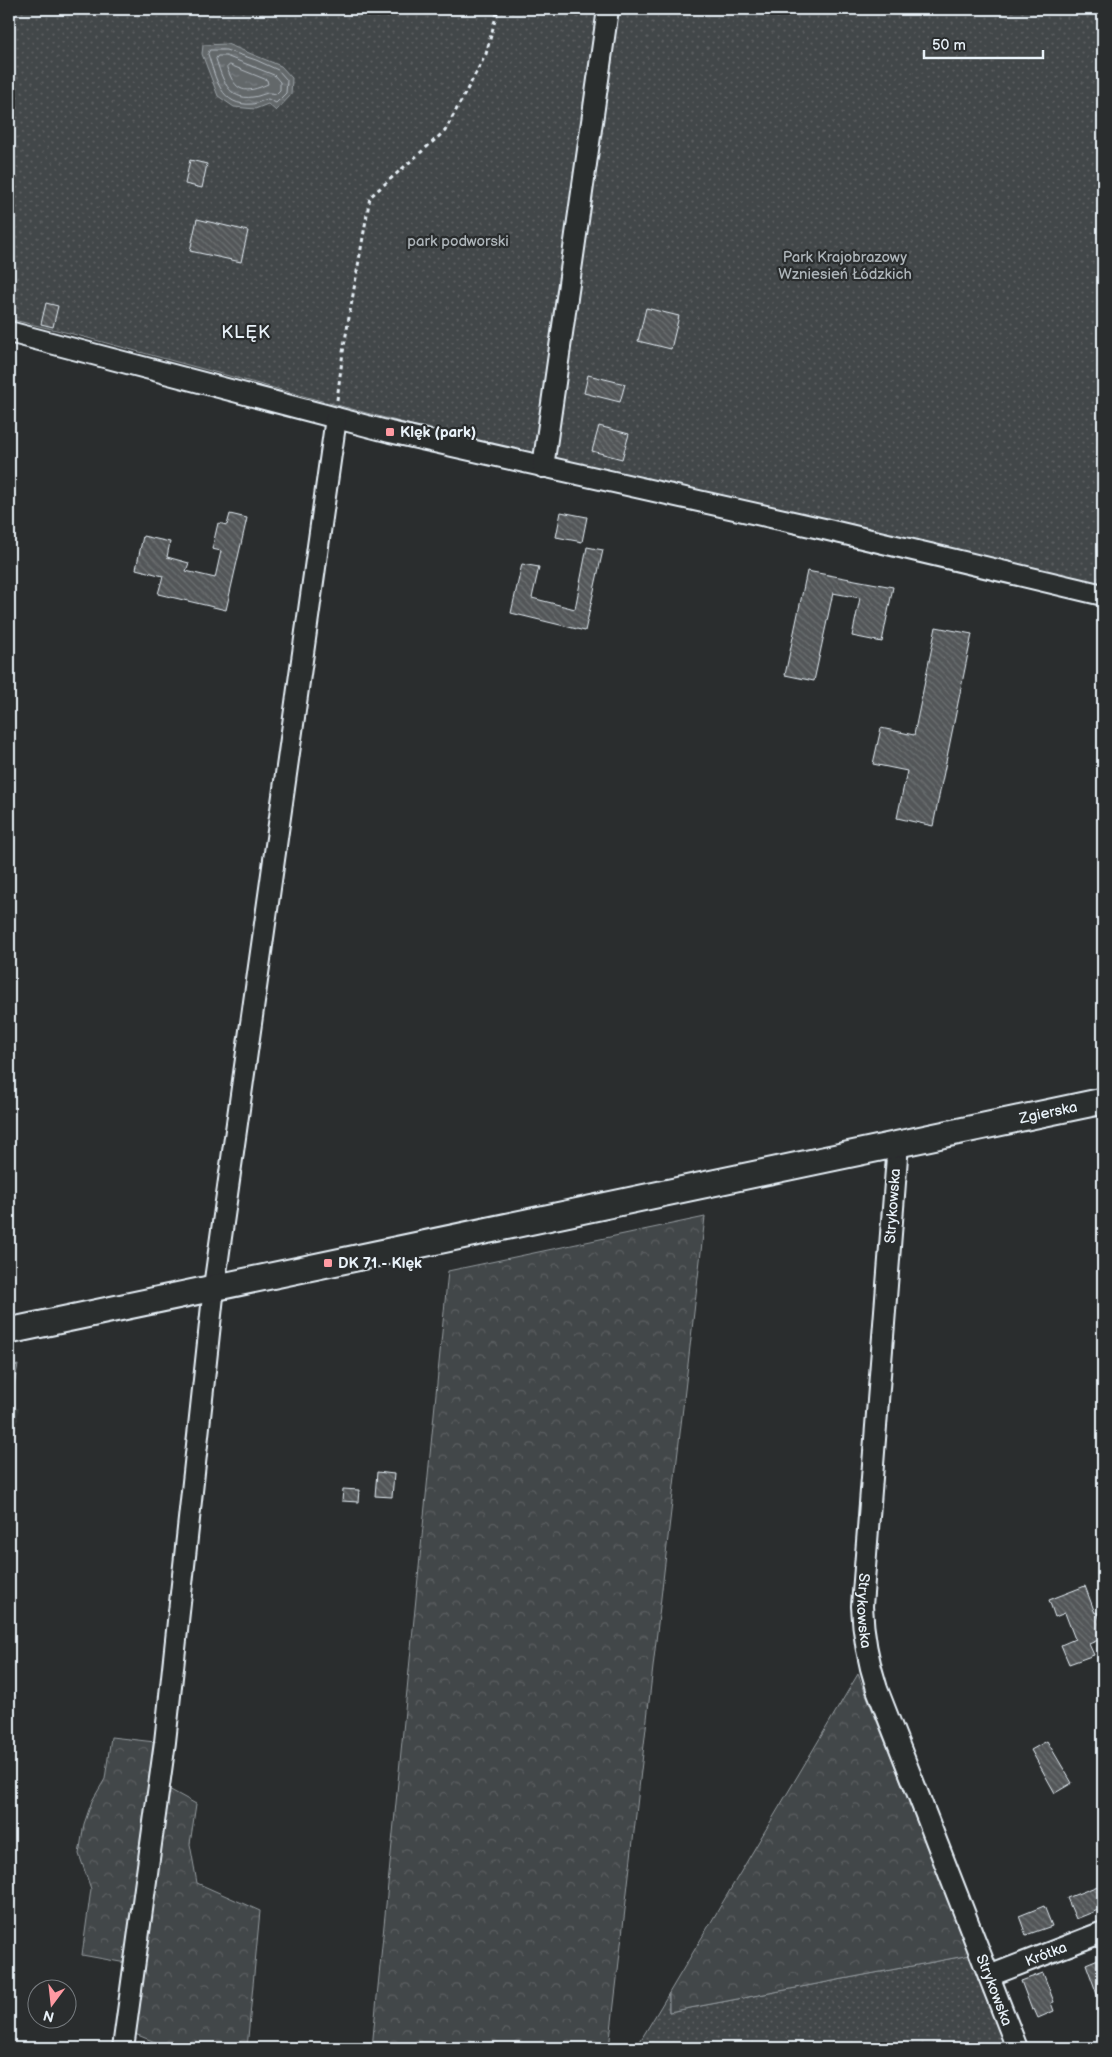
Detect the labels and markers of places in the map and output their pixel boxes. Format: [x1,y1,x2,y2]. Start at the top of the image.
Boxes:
place label: Klęk (park) [400,423,476,442]
marker: Klęk (park) [384,426,396,438]
place label: DK 71 - Klęk [338,1254,422,1273]
marker: DK 71 - Klęk [322,1257,334,1269]

